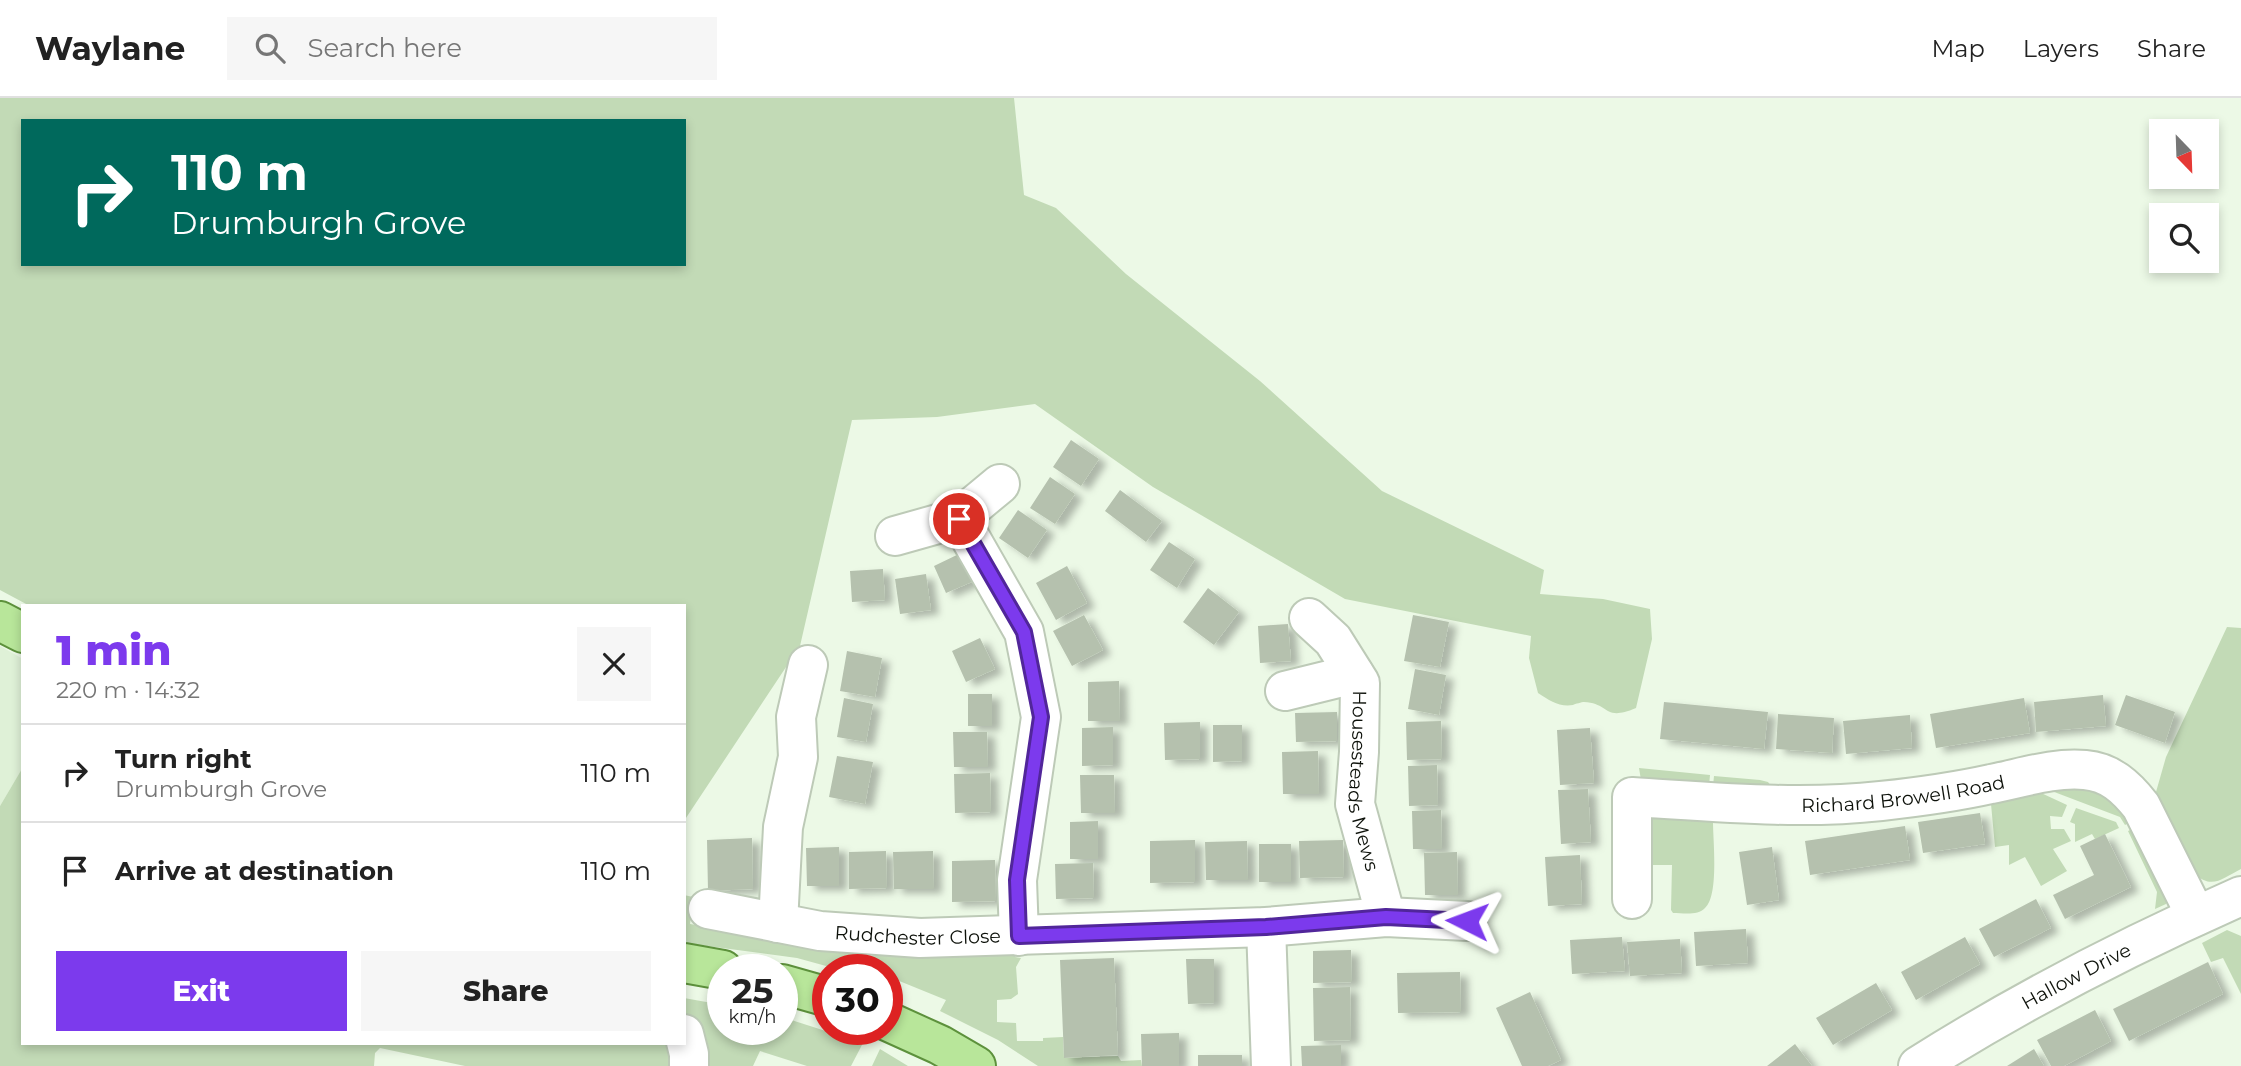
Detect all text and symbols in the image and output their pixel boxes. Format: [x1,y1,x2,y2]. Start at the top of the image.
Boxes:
search box [227,17,717,80]
text: Waylane [35,28,185,68]
icon: search [251,29,289,67]
text: Search here [307,32,462,64]
text: Map [1931,34,1985,63]
text: Layers [2023,34,2099,63]
text: Share [2137,34,2206,63]
north arrow [2149,119,2219,189]
map controls [2149,119,2219,273]
text: 110 m [171,143,308,202]
icon: right [56,147,147,238]
text: Drumburgh Grove [171,203,466,242]
button: search [2149,203,2219,273]
pin [929,489,989,549]
icon: arrive [940,500,978,538]
text: 1 min [56,624,172,676]
button: close [577,627,651,701]
text: 220 m · 14:32 [56,676,200,704]
street label: Housesteads Mews [1343,690,1384,873]
text: Turn right [115,743,251,775]
icon: right [56,754,94,792]
text: 110 m [581,757,651,789]
street label: Richard Browell Road [1801,770,2007,817]
text: Drumburgh Grove [115,775,327,803]
icon: arrive [56,852,94,890]
text: Arrive at destination [115,855,394,887]
text: 110 m [581,855,651,887]
position arrow [1430,884,1504,958]
street label: Rudchester Close [834,921,1001,950]
street label: Hallow Drive [2018,938,2135,1014]
button: Exit [56,951,347,1031]
button: Share [361,951,651,1031]
speed limit sign: 30 [812,954,903,1045]
text: 25 [732,969,773,1012]
text: km/h [728,1006,777,1028]

